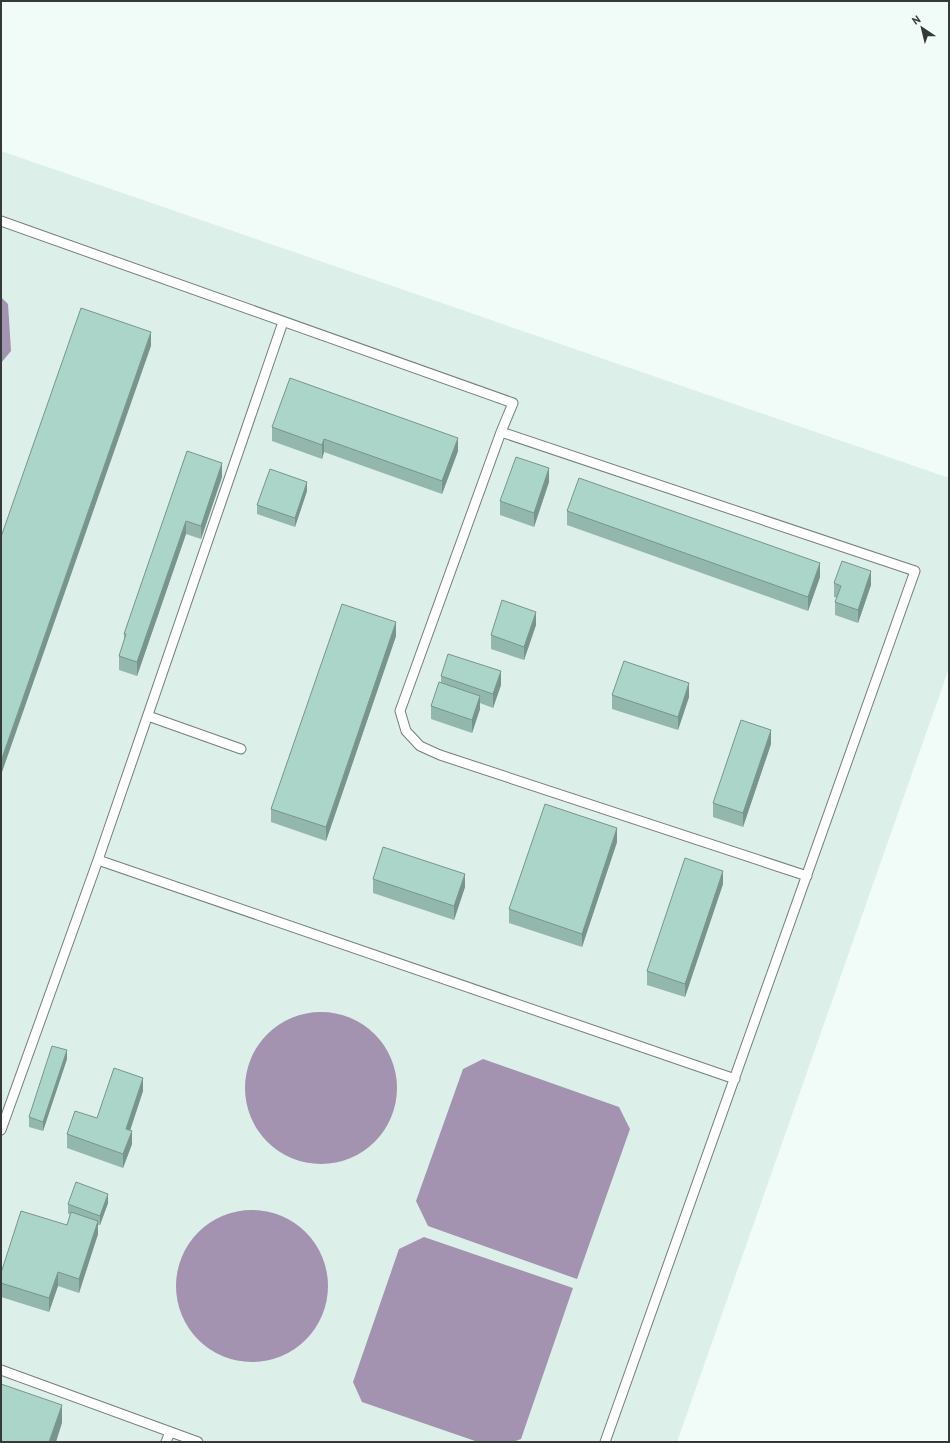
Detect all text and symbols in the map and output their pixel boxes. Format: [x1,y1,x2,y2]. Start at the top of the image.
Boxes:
north arrow [902,8,942,48]
text: N [909,12,923,28]

